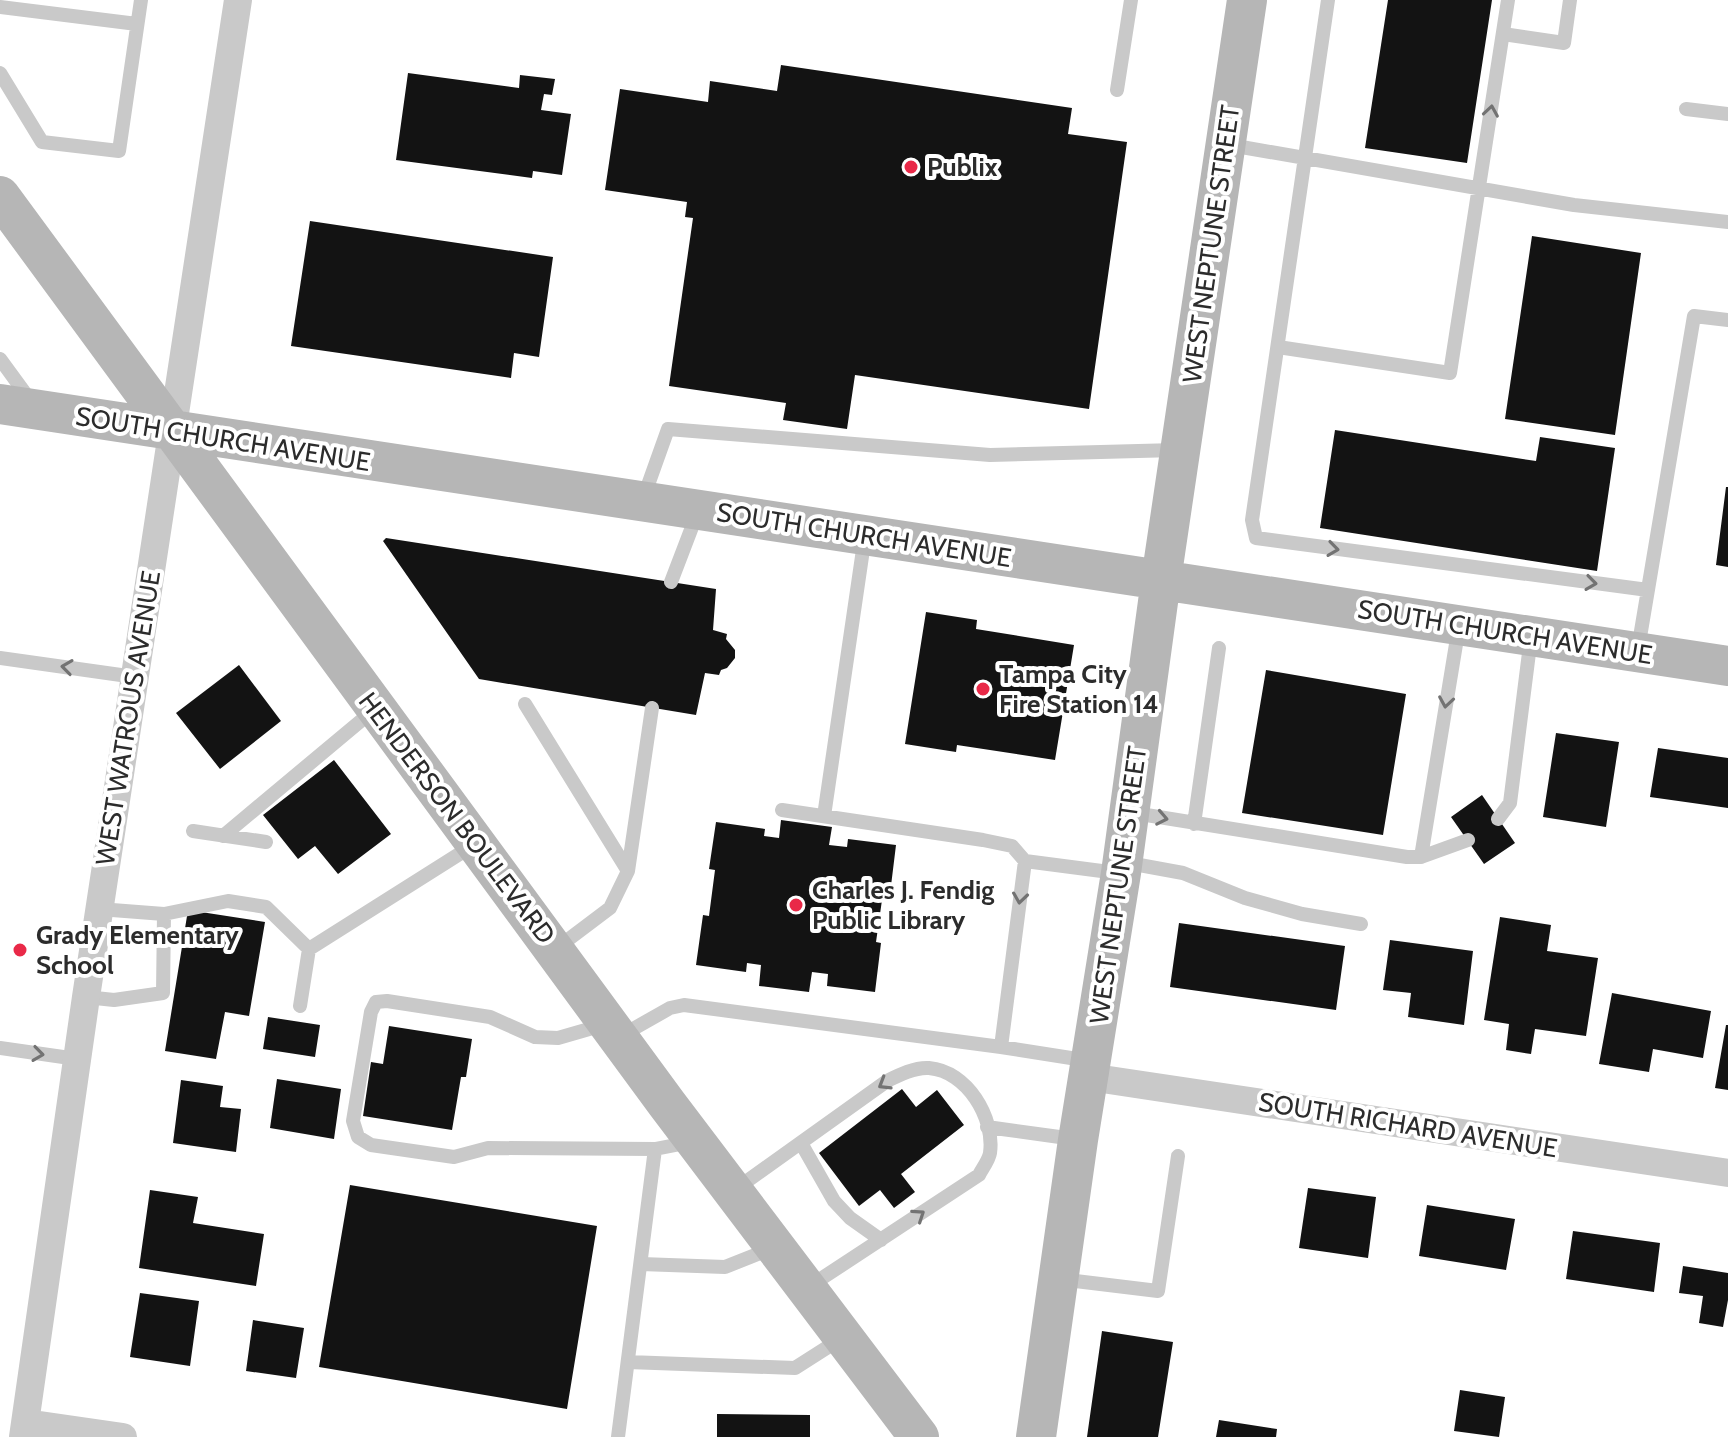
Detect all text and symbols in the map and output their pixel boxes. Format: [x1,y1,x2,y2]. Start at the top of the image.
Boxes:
street label: WEST NEPTUNE STREET [1176,103,1246,385]
one-way arrow [1482,104,1499,118]
place label: Publix [927,151,998,183]
marker: Publix [902,158,920,176]
street label: SOUTH CHURCH AVENUE [73,400,373,478]
street label: SOUTH CHURCH AVENUE [714,496,1014,574]
one-way arrow [1327,540,1340,557]
street label: WEST WATROUS AVENUE [89,568,167,868]
one-way arrow [1585,574,1598,591]
street label: SOUTH CHURCH AVENUE [1355,593,1655,671]
place label: Tampa City Fire Station 14 [999,658,1159,720]
one-way arrow [61,659,74,676]
marker: Tampa City Fire Station 14 [974,680,992,698]
street label: HENDERSON BOULEVARD [352,686,562,950]
one-way arrow [1439,696,1456,709]
street label: WEST NEPTUNE STREET [1083,744,1153,1026]
one-way arrow [1155,808,1168,825]
place label: Charles J. Fendig Public Library [812,874,994,936]
one-way arrow [1012,891,1029,904]
marker: Charles J. Fendig Public Library [787,896,805,914]
place label: Grady Elementary School [36,919,239,981]
marker: Grady Elementary School [11,941,29,959]
one-way arrow [31,1045,45,1062]
one-way arrow [878,1074,893,1090]
street label: SOUTH RICHARD AVENUE [1256,1086,1560,1164]
one-way arrow [910,1210,924,1225]

